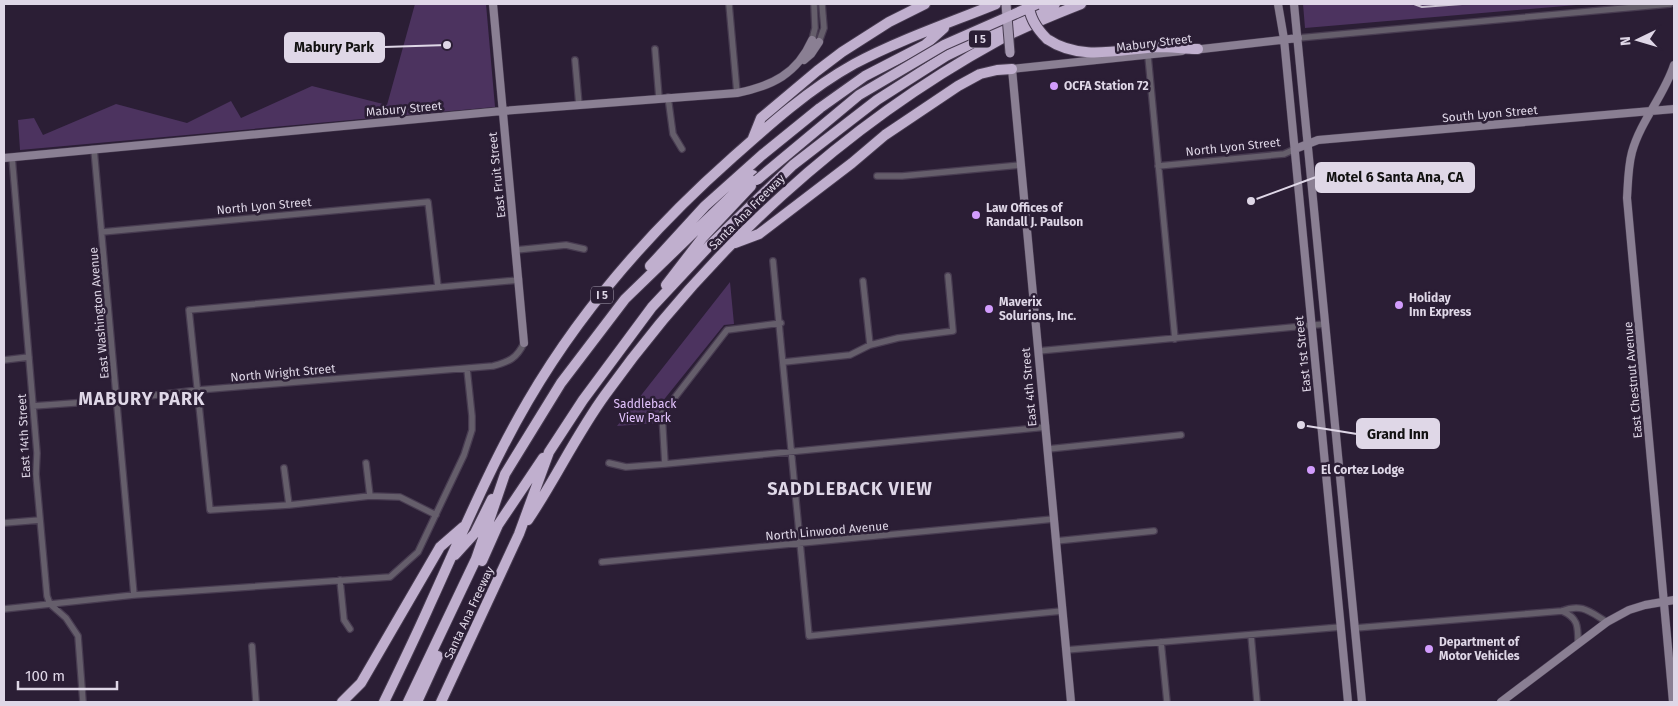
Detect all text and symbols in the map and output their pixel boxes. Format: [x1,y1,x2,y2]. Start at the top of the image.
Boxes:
north arrow [1613,15,1663,65]
road number: I 5 [969,30,991,48]
street label: Mabury Street [1115,31,1193,55]
callout: Mabury Park [285,33,384,62]
text: N [1617,36,1634,46]
text: Mabury Park [294,39,374,56]
place label: OCFA Station 72 [1064,79,1149,93]
marker: OCFA Station 72 [1048,80,1060,92]
street label: Mabury Street [365,99,443,119]
street label: South Lyon Street [1442,103,1539,125]
street label: East Fruit Street [485,131,508,219]
street label: North Lyon Street [1185,135,1282,159]
callout: Motel 6 Santa Ana, CA [1316,163,1474,192]
text: Motel 6 Santa Ana, CA [1326,169,1465,186]
street label: Santa Ana Freeway [706,171,788,253]
street label: North Lyon Street [216,195,313,217]
place label: Law Offices of Randall J. Paulson [986,201,1083,229]
marker: Law Offices of Randall J. Paulson [970,209,982,221]
street label: East Washington Avenue [86,247,112,379]
road number: I 5 [591,286,613,304]
place label: Holiday Inn Express [1409,291,1472,319]
place label: Maverix Solurions, Inc. [999,295,1076,323]
marker: Holiday Inn Express [1393,299,1405,311]
marker: Maverix Solurions, Inc. [983,303,995,315]
street label: East 1st Street [1292,314,1314,393]
street label: East Chestnut Avenue [1621,321,1645,439]
street label: East 4th Street [1019,346,1039,427]
street label: North Wright Street [230,361,337,385]
district label: MABURY PARK [79,388,205,410]
street label: East 14th Street [15,393,33,479]
park label: Saddleback View Park [614,397,677,425]
callout: Grand Inn [1357,419,1439,448]
text: Grand Inn [1367,426,1429,443]
place label: El Cortez Lodge [1321,463,1405,477]
marker: El Cortez Lodge [1305,464,1317,476]
district label: SADDLEBACK VIEW [767,478,933,500]
street label: North Linwood Avenue [765,519,889,543]
street label: Santa Ana Freeway [441,564,497,662]
place label: Department of Motor Vehicles [1439,635,1521,663]
marker: Department of Motor Vehicles [1423,643,1435,655]
scale bar [18,658,116,690]
text: 100 m [25,667,65,685]

